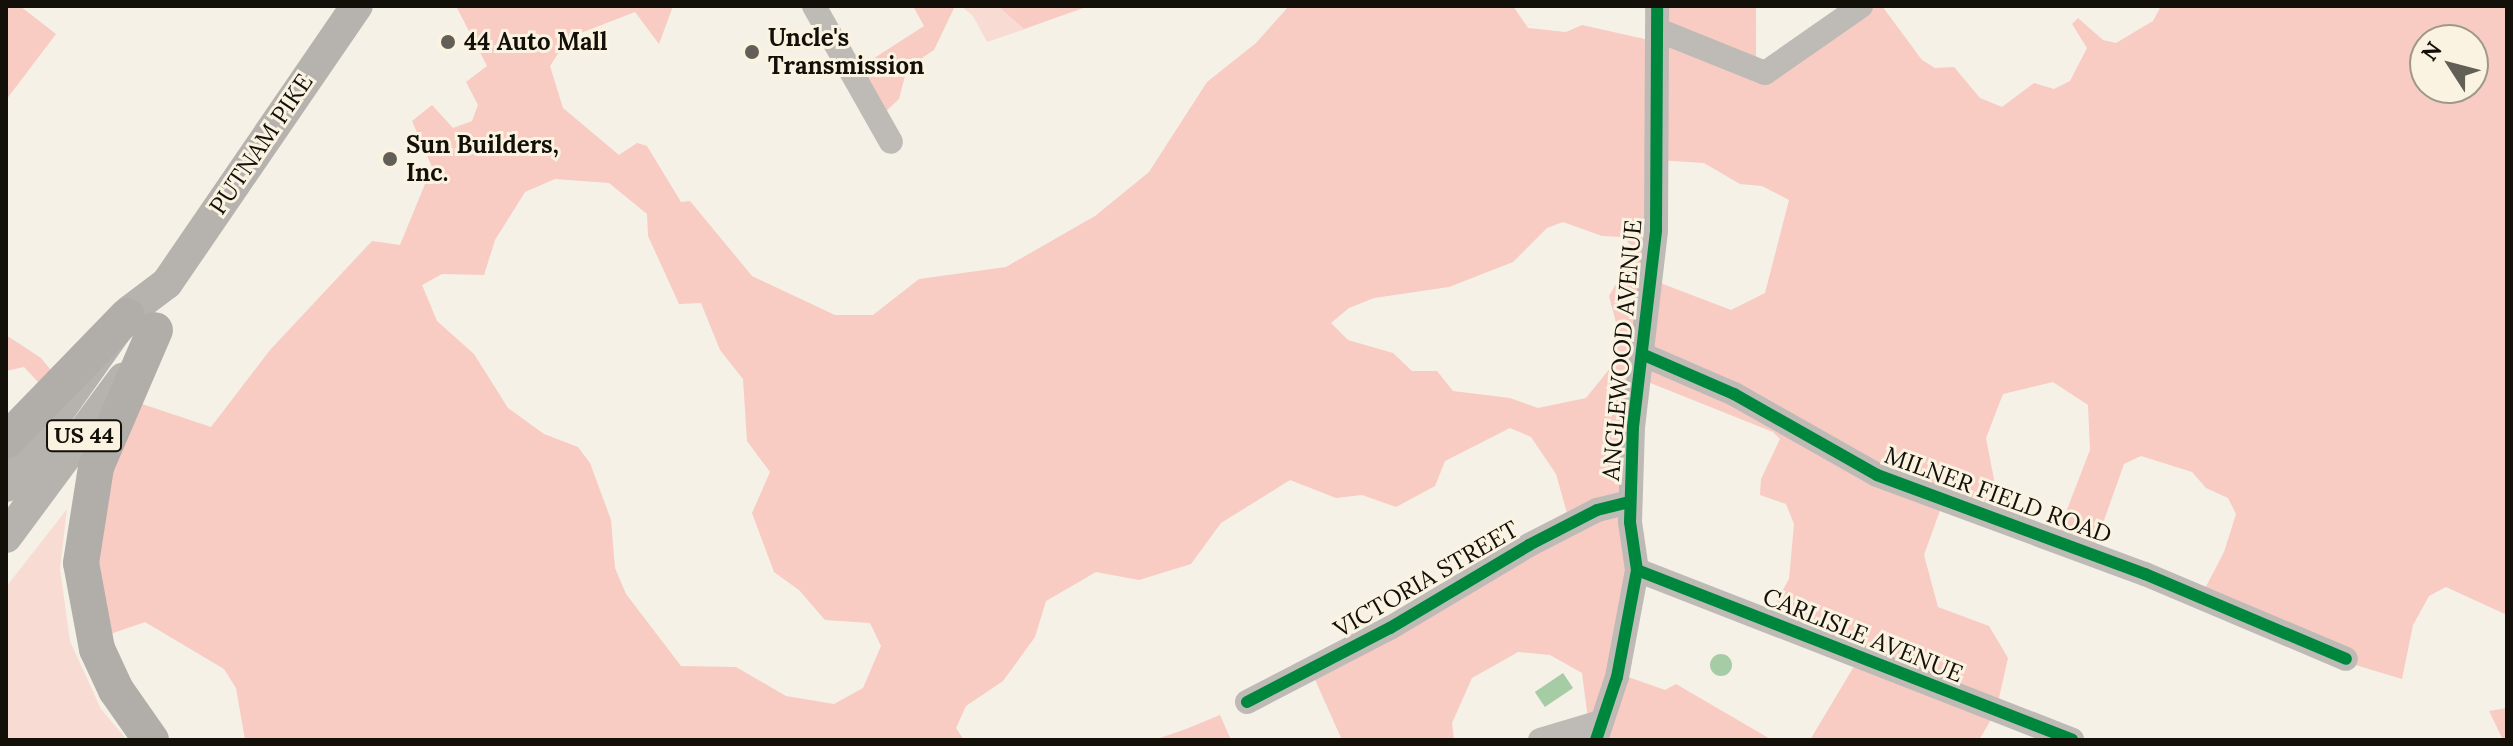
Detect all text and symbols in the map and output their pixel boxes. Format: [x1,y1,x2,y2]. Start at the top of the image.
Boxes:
place label: Uncle's Transmission [768,24,924,80]
north arrow [2409,24,2489,104]
place label: 44 Auto Mall [464,28,608,56]
marker: 44 Auto Mall [439,33,457,51]
text: N [2415,36,2448,66]
marker: Uncle's Transmission [743,43,761,61]
street label: PUTNAM PIKE [203,68,319,220]
place label: Sun Builders, Inc. [406,131,559,187]
marker: Sun Builders, Inc. [381,150,399,168]
street label: ANGLEWOOD AVENUE [1596,218,1648,482]
road number: US 44 [46,418,122,454]
street label: MILNER FIELD ROAD [1881,441,2115,549]
street label: VICTORIA STREET [1329,514,1523,644]
street label: CARLISLE AVENUE [1759,582,1967,688]

